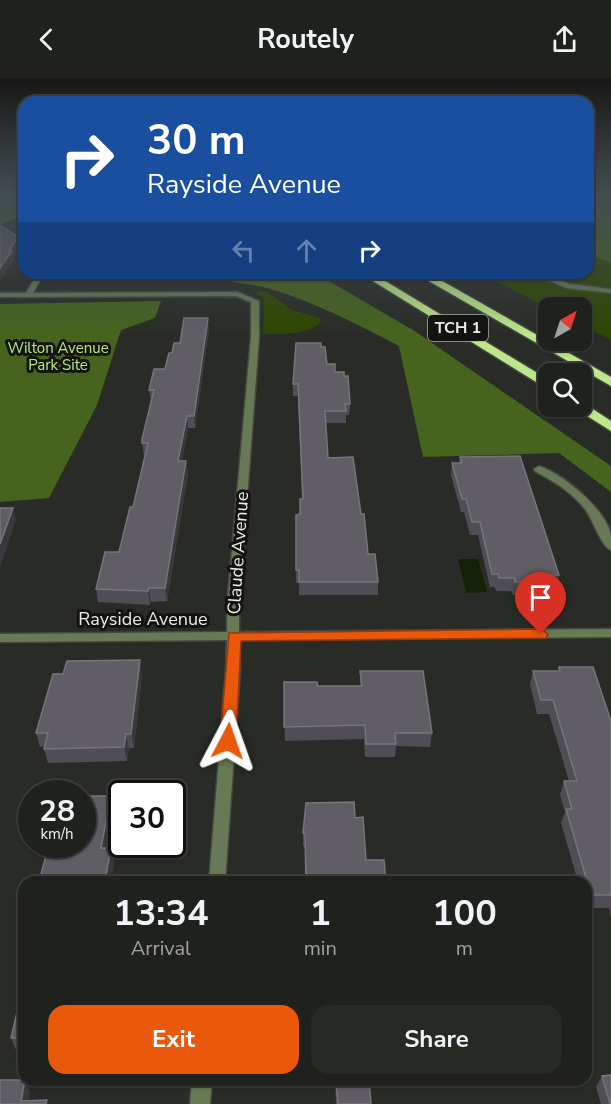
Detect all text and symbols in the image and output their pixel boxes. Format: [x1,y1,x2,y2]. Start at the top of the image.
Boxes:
text: Routely [257,21,354,58]
icon: back [30,23,63,56]
icon: share [548,23,581,56]
text: 30 m [147,112,246,169]
icon: right [48,120,126,198]
text: Rayside Avenue [147,166,341,203]
icon: left [227,234,260,267]
icon: ahead [290,234,323,267]
icon: right [353,234,386,267]
north arrow [538,297,592,351]
map controls [538,297,592,417]
road number: TCH 1 [428,315,488,341]
park label: Wilton Avenue Park Site [7,338,109,375]
button: search [538,363,592,417]
street label: Claude Avenue [222,491,254,615]
pin [515,572,566,634]
icon: arrive [524,581,557,614]
street label: Rayside Avenue [78,607,208,631]
position arrow [196,709,260,773]
speed limit sign: 30 [108,780,186,858]
text: 28 [39,791,75,832]
text: km/h [40,824,74,844]
text: 13:34 [113,889,209,938]
text: 1 [309,889,331,938]
text: 100 [432,889,497,938]
text: Arrival [131,935,191,962]
text: min [304,935,337,962]
text: m [456,935,473,962]
button: Exit [48,1005,299,1074]
button: Share [311,1005,562,1074]

